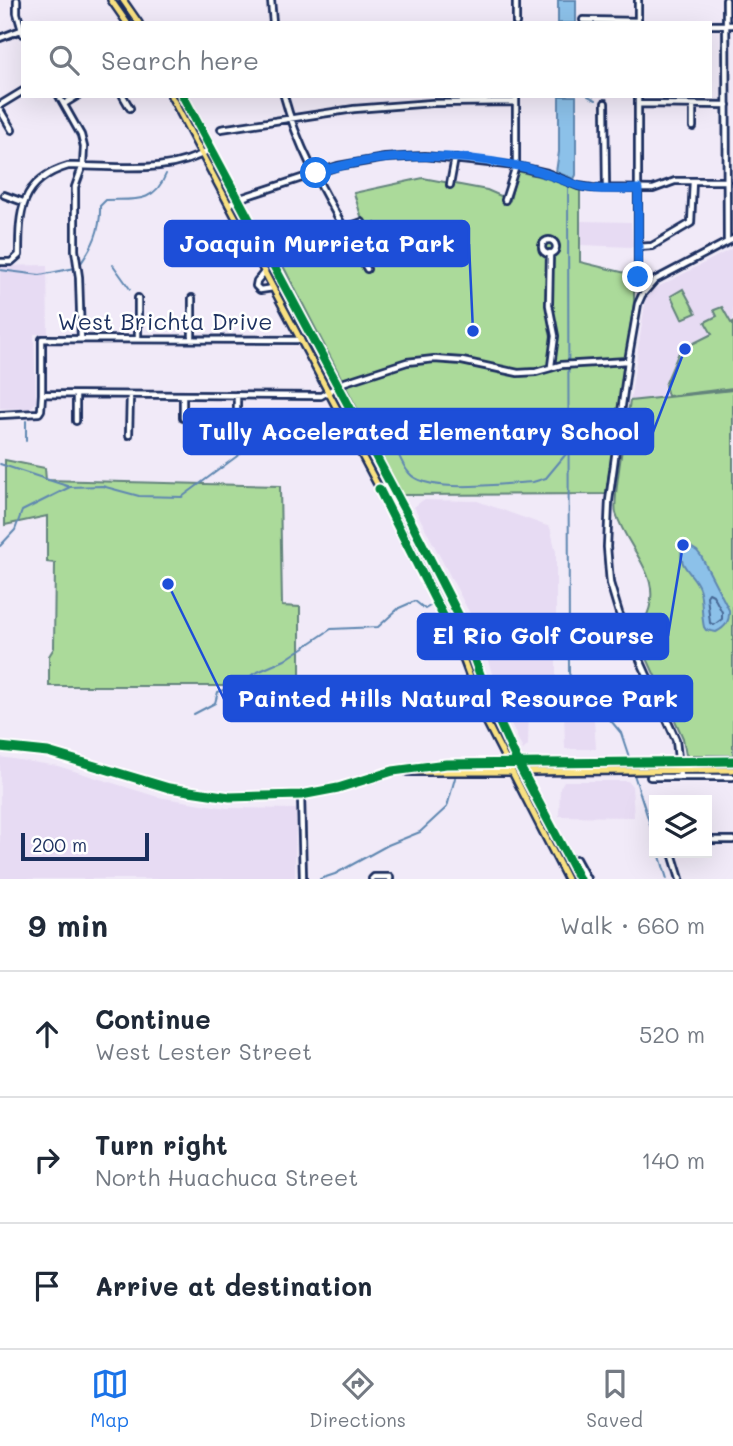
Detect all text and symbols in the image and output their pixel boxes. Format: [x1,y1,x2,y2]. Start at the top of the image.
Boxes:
search box [21,21,712,98]
icon: search [45,41,83,79]
text: Search here [101,43,259,77]
route start [300,157,331,188]
callout: Joaquin Murrieta Park [165,221,469,266]
text: Joaquin Murrieta Park [179,227,455,258]
route end [622,261,653,292]
street label: West Brichta Drive [57,306,273,336]
callout: Tully Accelerated Elementary School [184,409,653,454]
text: Tully Accelerated Elementary School [199,415,639,446]
callout: El Rio Golf Course [418,614,668,659]
text: El Rio Golf Course [432,619,654,650]
callout: Painted Hills Natural Resource Park [224,676,692,721]
text: Painted Hills Natural Resource Park [238,682,678,713]
map controls [649,795,712,858]
button: layers [649,795,712,858]
scale bar [21,830,149,862]
text: 200 m [32,832,87,857]
text: 9 min [28,905,108,945]
text: Walk · 660 m [560,910,705,940]
text: Continue [95,1002,211,1036]
icon: ahead [28,1015,66,1053]
text: 520 m [639,1019,705,1049]
text: West Lester Street [95,1036,312,1066]
text: Turn right [95,1128,228,1162]
icon: right [28,1141,66,1179]
text: 140 m [641,1145,705,1175]
text: North Huachuca Street [95,1162,358,1192]
icon: arrive [28,1267,66,1305]
text: Arrive at destination [95,1269,372,1303]
tab: Map [90,1365,129,1432]
tab: Directions [309,1365,406,1432]
tab: Saved [586,1365,643,1432]

